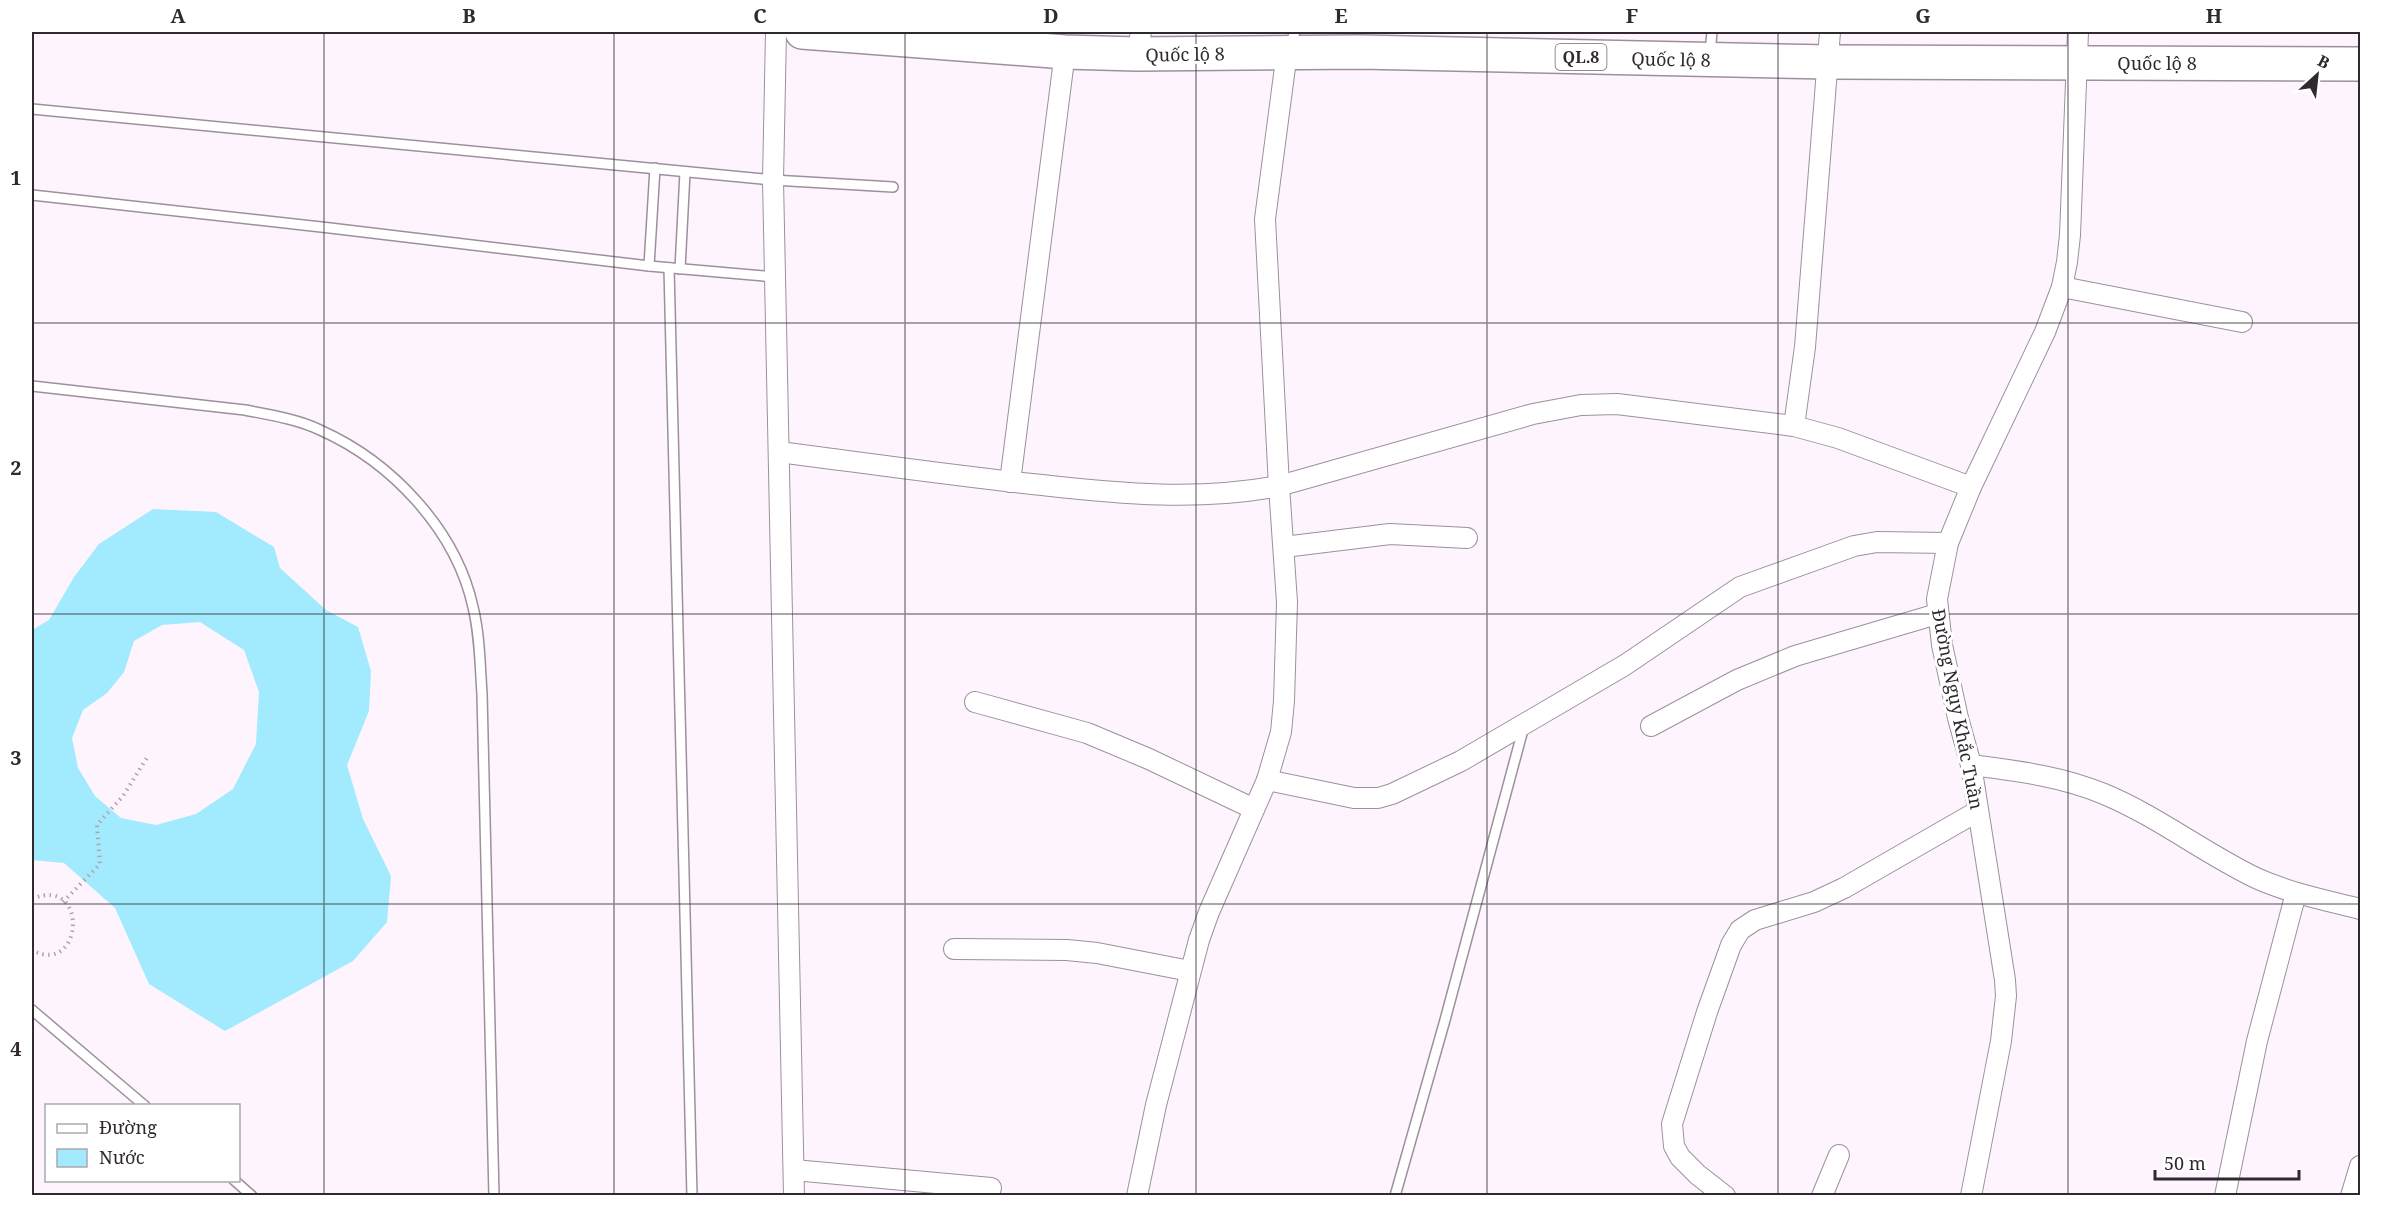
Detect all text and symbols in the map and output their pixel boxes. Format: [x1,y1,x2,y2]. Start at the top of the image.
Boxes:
text: A [170,2,186,29]
text: B [462,2,476,29]
text: C [753,2,767,29]
text: D [1043,2,1059,29]
text: E [1334,2,1348,29]
text: F [1626,2,1638,29]
text: G [1915,2,1931,29]
text: H [2206,2,2222,29]
street label: Quốc lộ 8 [1145,41,1225,67]
road number: QL.8 [1556,44,1606,70]
north arrow [2287,45,2347,105]
street label: Quốc lộ 8 [1631,46,1711,72]
text: B [2314,49,2334,74]
street label: Quốc lộ 8 [2117,51,2197,75]
text: 1 [10,164,22,191]
text: 2 [10,454,22,481]
street label: Đường Ngụy Khắc Tuần [1927,607,1989,812]
text: 3 [10,744,22,771]
text: 4 [10,1035,22,1062]
legend [45,1104,240,1182]
text: Đường [99,1115,157,1139]
scale bar [2155,1143,2299,1181]
text: Nước [99,1145,145,1169]
text: 50 m [2164,1151,2206,1175]

